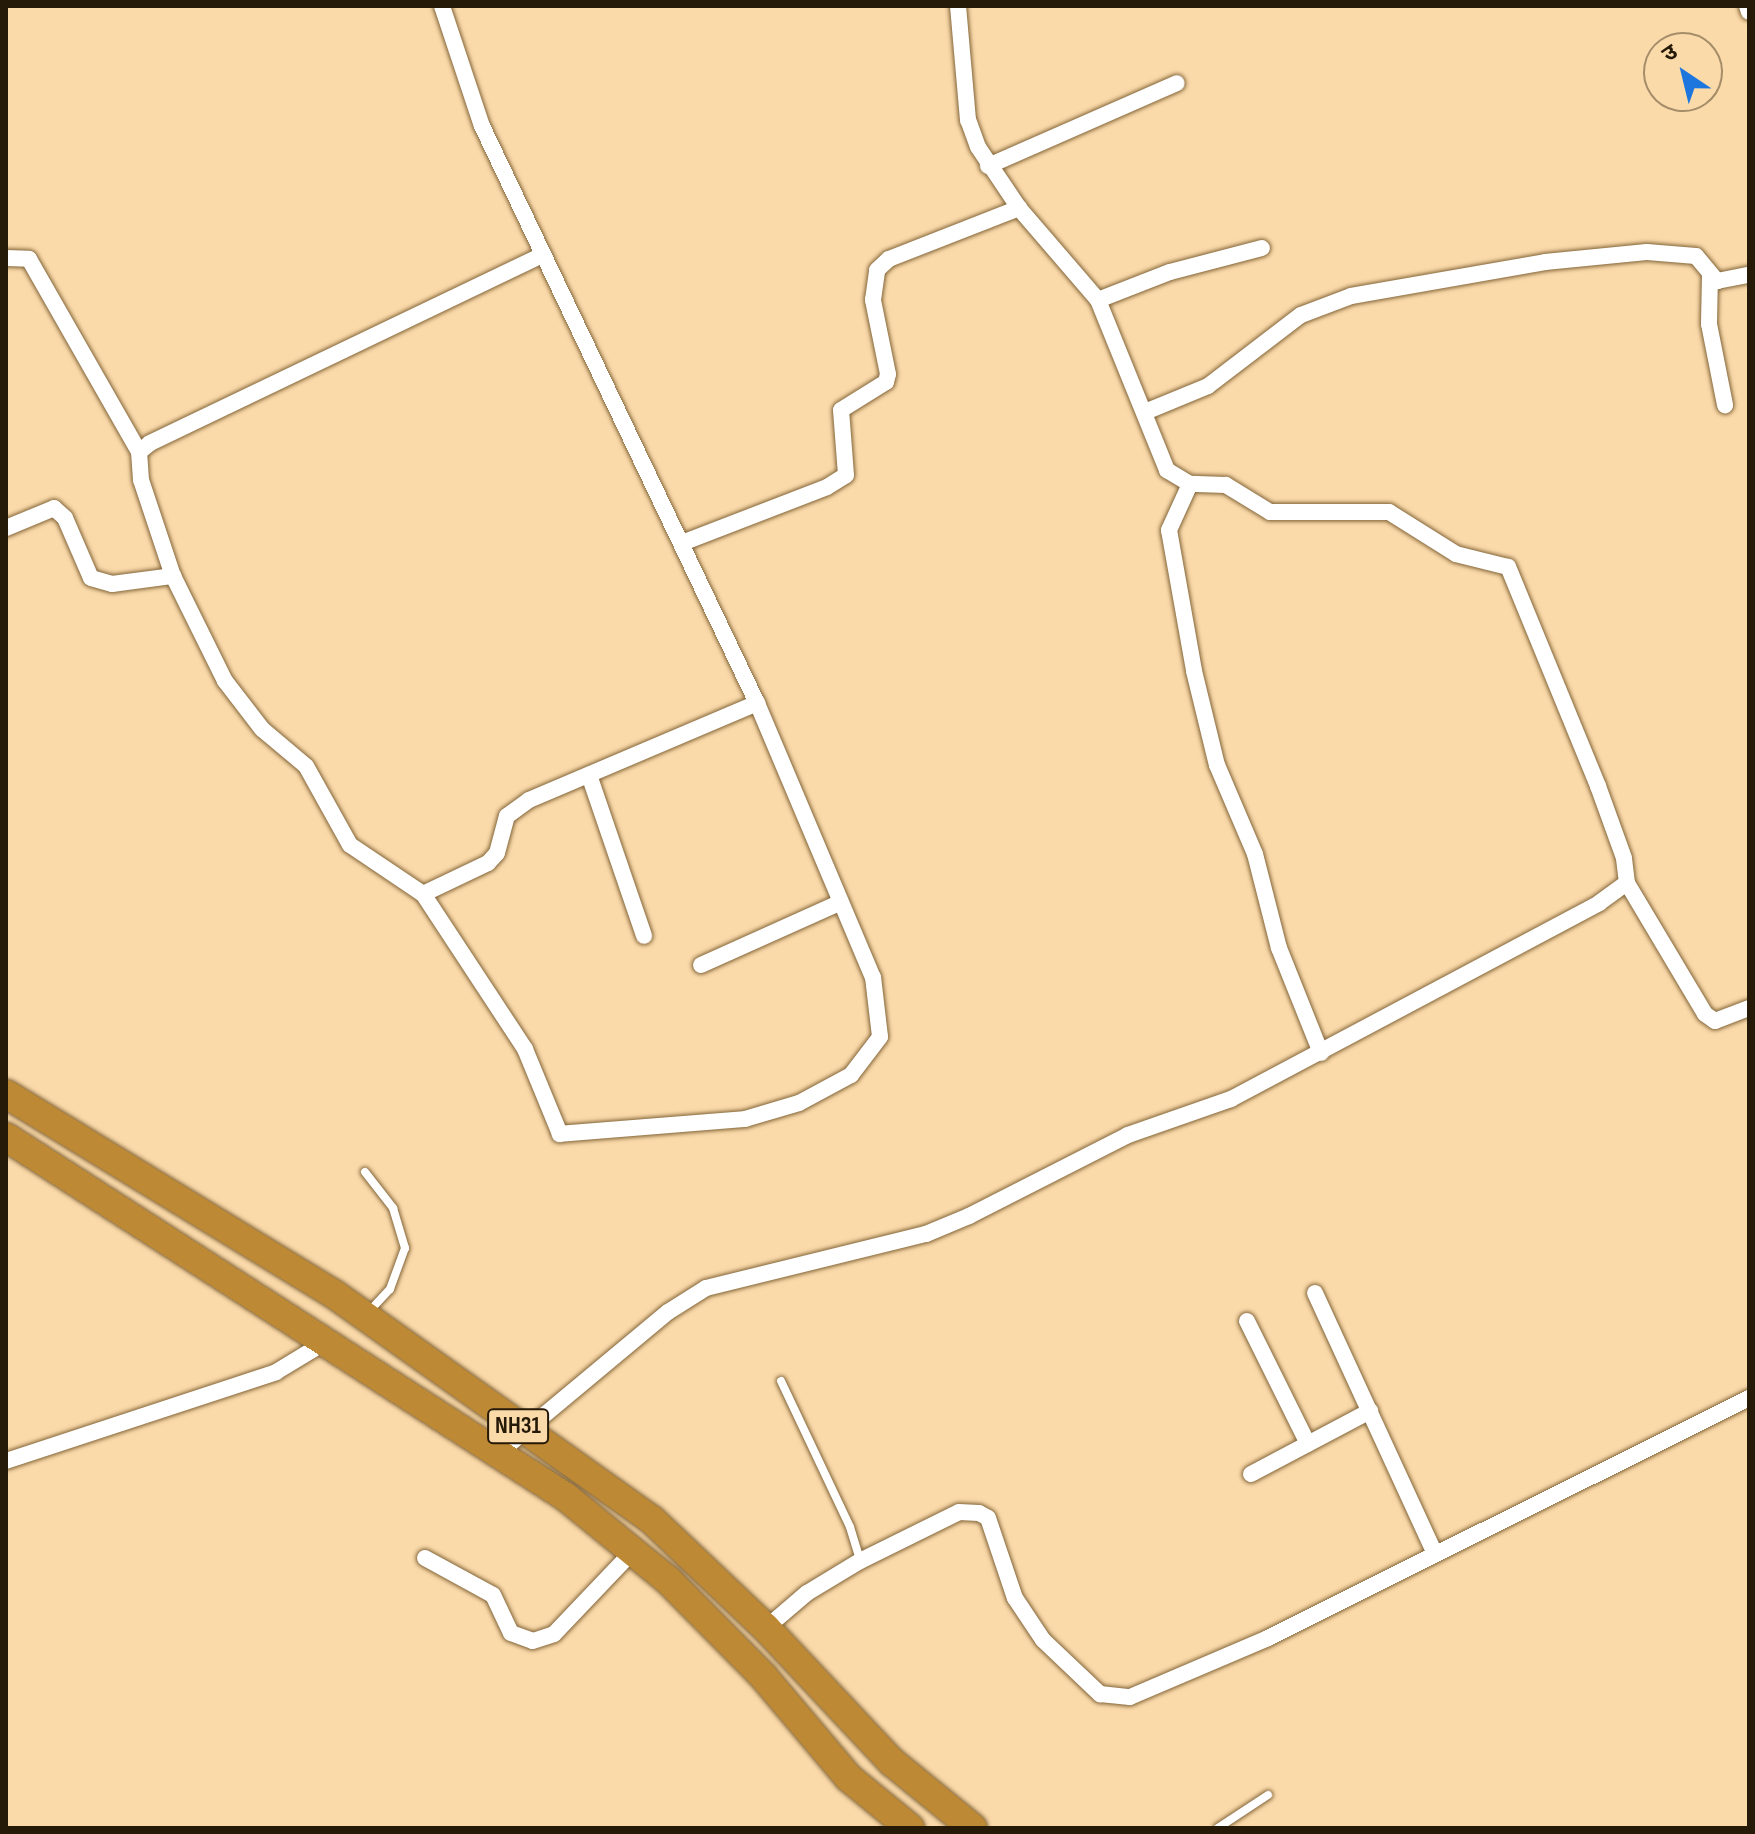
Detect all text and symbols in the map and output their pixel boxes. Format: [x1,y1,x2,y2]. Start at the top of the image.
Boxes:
north arrow [1643,32,1723,112]
text: उ [1657,39,1683,68]
road number: NH31 [486,1406,550,1446]

